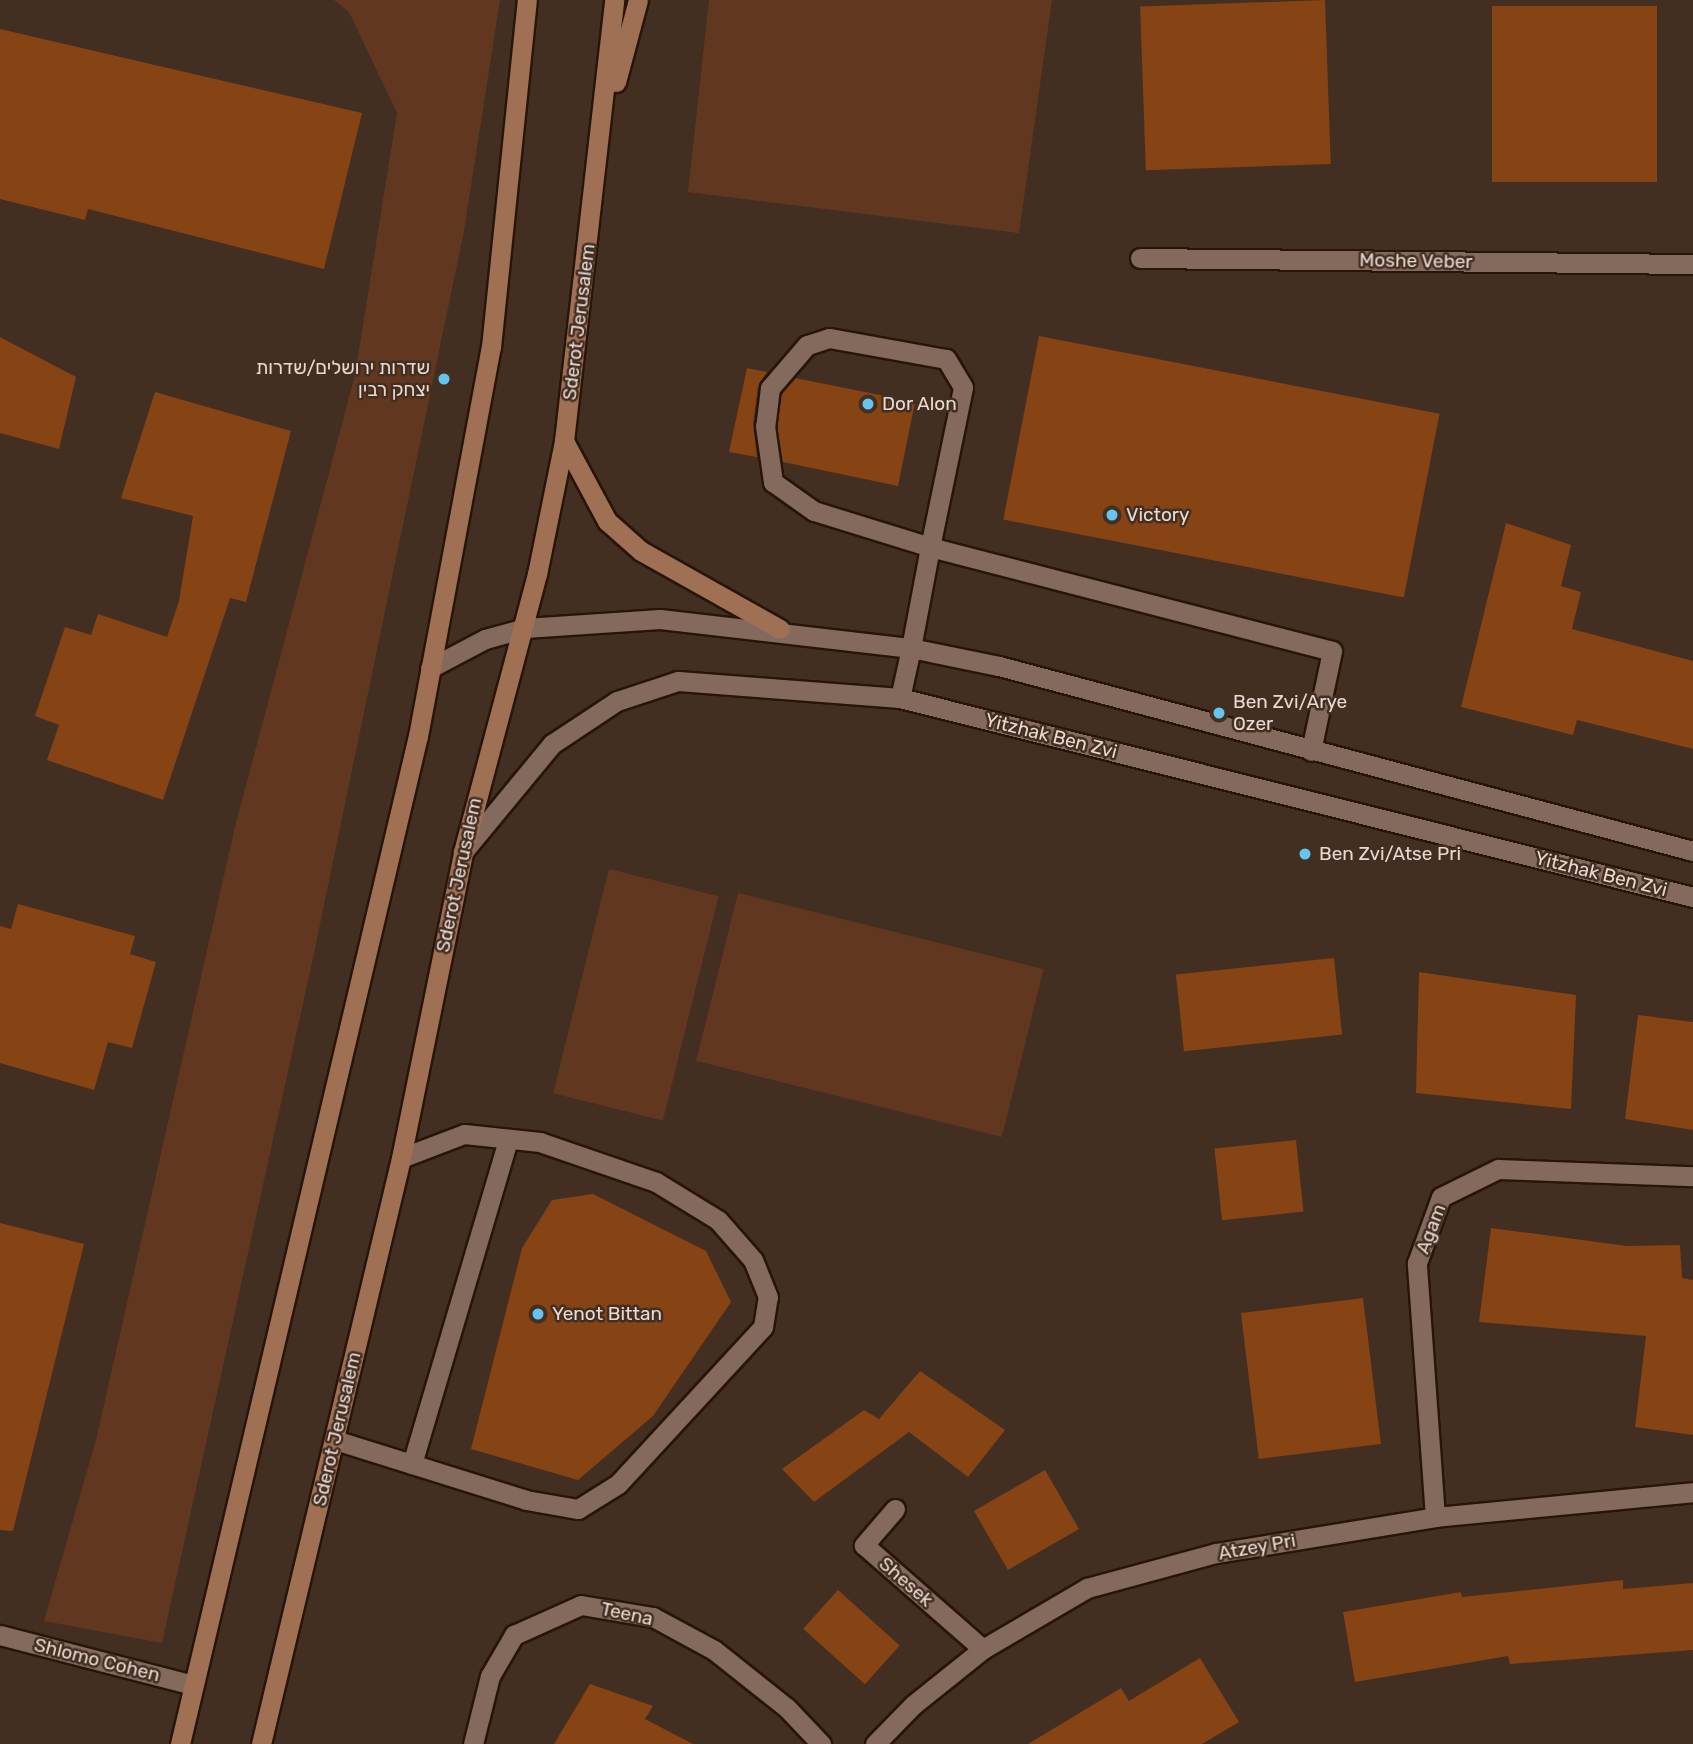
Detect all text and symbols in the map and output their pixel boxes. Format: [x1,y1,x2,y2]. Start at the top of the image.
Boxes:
street label: Sderot Jerusalem [558,243,600,401]
street label: Moshe Veber [1359,249,1473,273]
place label: שדרות ירושלים/שדרות יצחק רבין [256,357,430,401]
marker: שדרות ירושלים/שדרות יצחק רבין [436,371,452,387]
place label: Dor Alon [882,393,958,415]
marker: Dor Alon [860,396,876,412]
place label: Victory [1126,504,1190,526]
marker: Victory [1104,507,1120,523]
place label: Ben Zvi/Arye Ozer [1233,691,1347,735]
marker: Ben Zvi/Arye Ozer [1211,705,1227,721]
street label: Yitzhak Ben Zvi [982,709,1120,763]
street label: Sderot Jerusalem [431,796,487,954]
place label: Ben Zvi/Atse Pri [1319,843,1461,865]
marker: Ben Zvi/Atse Pri [1297,846,1313,862]
street label: Yitzhak Ben Zvi [1532,847,1670,901]
street label: Agam [1411,1201,1451,1257]
place label: Yenot Bittan [552,1303,662,1325]
marker: Yenot Bittan [530,1306,546,1322]
street label: Sderot Jerusalem [308,1350,366,1508]
street label: Atzey Pri [1216,1529,1298,1565]
street label: Shesek [874,1552,938,1612]
street label: Teena [599,1597,655,1631]
street label: Shlomo Cohen [32,1633,162,1687]

